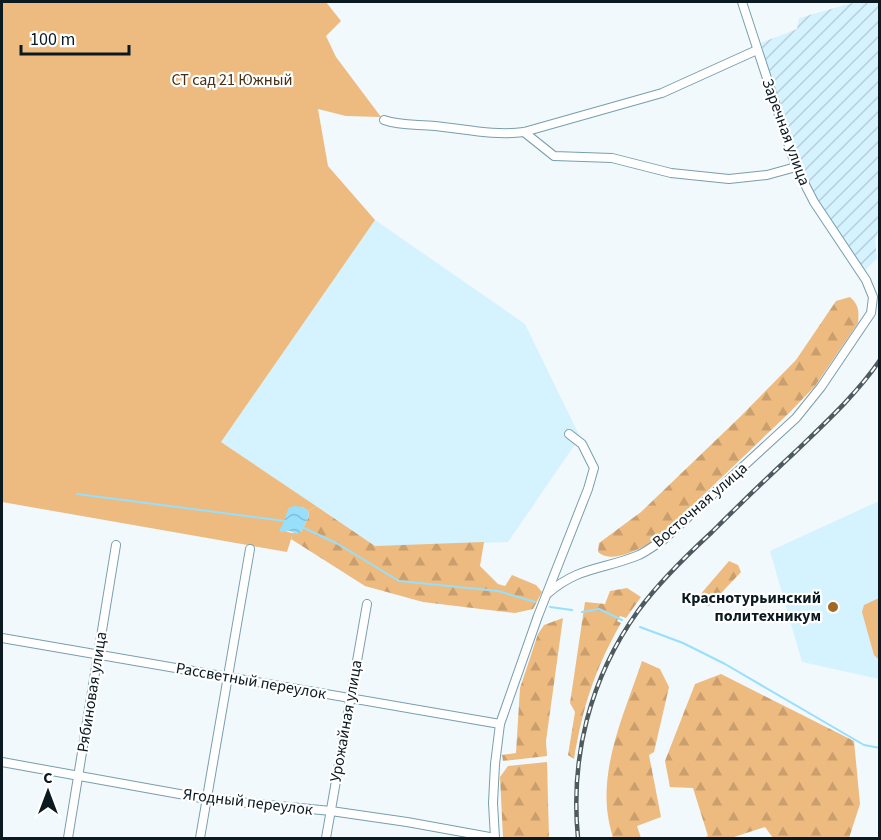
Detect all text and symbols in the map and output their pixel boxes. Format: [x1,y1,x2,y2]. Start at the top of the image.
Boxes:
scale bar [21,18,129,56]
text: 100 m [30,27,75,52]
park label: СТ сад 21 Южный [172,69,292,91]
street label: Заречная улица [756,75,816,189]
street label: Восточная улица [648,457,752,553]
place label: Краснотурьинский политехникум [681,587,821,627]
marker: Краснотурьинский политехникум [826,600,840,614]
street label: Рябиновая улица [72,630,112,754]
street label: Рассветный переулок [174,657,328,705]
street label: Урожайная улица [324,658,368,784]
north arrow [18,762,78,822]
text: С [43,767,53,789]
street label: Ягодный переулок [182,783,314,821]

